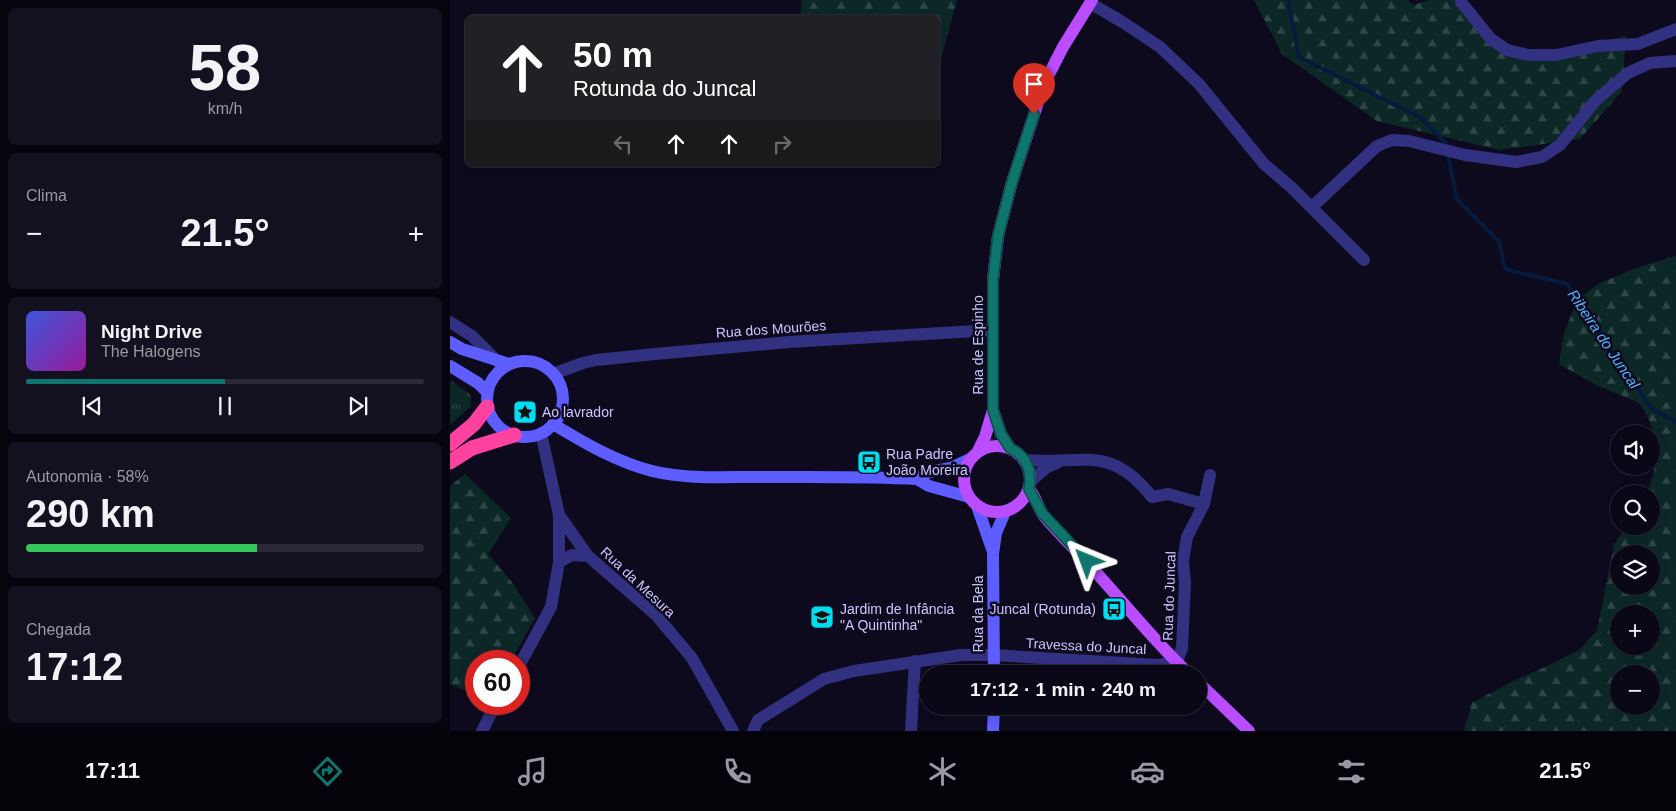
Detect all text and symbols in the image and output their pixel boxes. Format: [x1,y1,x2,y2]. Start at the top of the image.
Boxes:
text: 58 [189,31,261,104]
icon: ahead [490,35,555,100]
text: 50 m [573,35,653,74]
pin [1013,63,1055,114]
icon: arrive [1020,70,1048,98]
text: Rotunda do Juncal [573,76,756,101]
text: km/h [208,100,242,117]
icon: left [609,130,637,158]
icon: ahead [662,130,690,158]
icon: ahead [715,130,743,158]
icon: right [768,130,796,158]
text: Clima [26,187,67,204]
text: 21.5° [180,212,270,254]
text: − [26,218,42,249]
text: + [408,218,424,249]
water label: Ribeira do Juncal [1565,286,1644,392]
street label: Rua de Espinho [970,295,986,395]
street label: Rua dos Mourões [715,317,827,341]
text: Night Drive [101,321,202,342]
text: The Halogens [101,343,201,360]
icon: previous [78,392,106,420]
icon: pause [211,392,239,420]
icon: next [344,392,372,420]
place icon: Ao lavrador [512,399,538,425]
place label: Ao lavrador [542,404,614,420]
map controls [1610,425,1660,715]
button: sound [1610,425,1660,475]
place label: Rua Padre João Moreira [886,446,968,478]
bus stop icon: Rua Padre João Moreira [856,449,882,475]
text: Autonomia · 58% [26,468,149,485]
button: search [1610,485,1660,535]
text: 290 km [26,493,155,535]
position arrow [1060,534,1112,586]
street label: Rua da Mesura [598,544,679,621]
button: layers [1610,545,1660,595]
street label: Rua do Juncal [1159,551,1179,641]
street label: Rua da Bela [970,575,986,653]
bus stop icon: Juncal (Rotunda) [1101,596,1127,622]
place label: Jardim de Infância "A Quintinha" [840,601,955,633]
place label: Juncal (Rotunda) [989,601,1096,617]
school or university icon: Jardim de Infância "A Quintinha" [809,604,835,630]
button: + [1610,605,1660,655]
text: Chegada [26,621,91,638]
street label: Travessa do Juncal [1025,635,1147,657]
text: 17:12 [26,646,123,688]
speed limit sign: 60 [465,650,530,715]
button: − [1610,665,1660,715]
text: 17:12 · 1 min · 240 m [970,679,1156,700]
icon: directions [310,754,345,789]
icon: music [515,754,550,789]
icon: phone [720,754,755,789]
icon: climate [925,754,960,789]
icon: car [1130,754,1165,789]
icon: filters [1334,754,1369,789]
text: 17:11 [85,758,140,783]
text: 21.5° [1539,758,1591,783]

